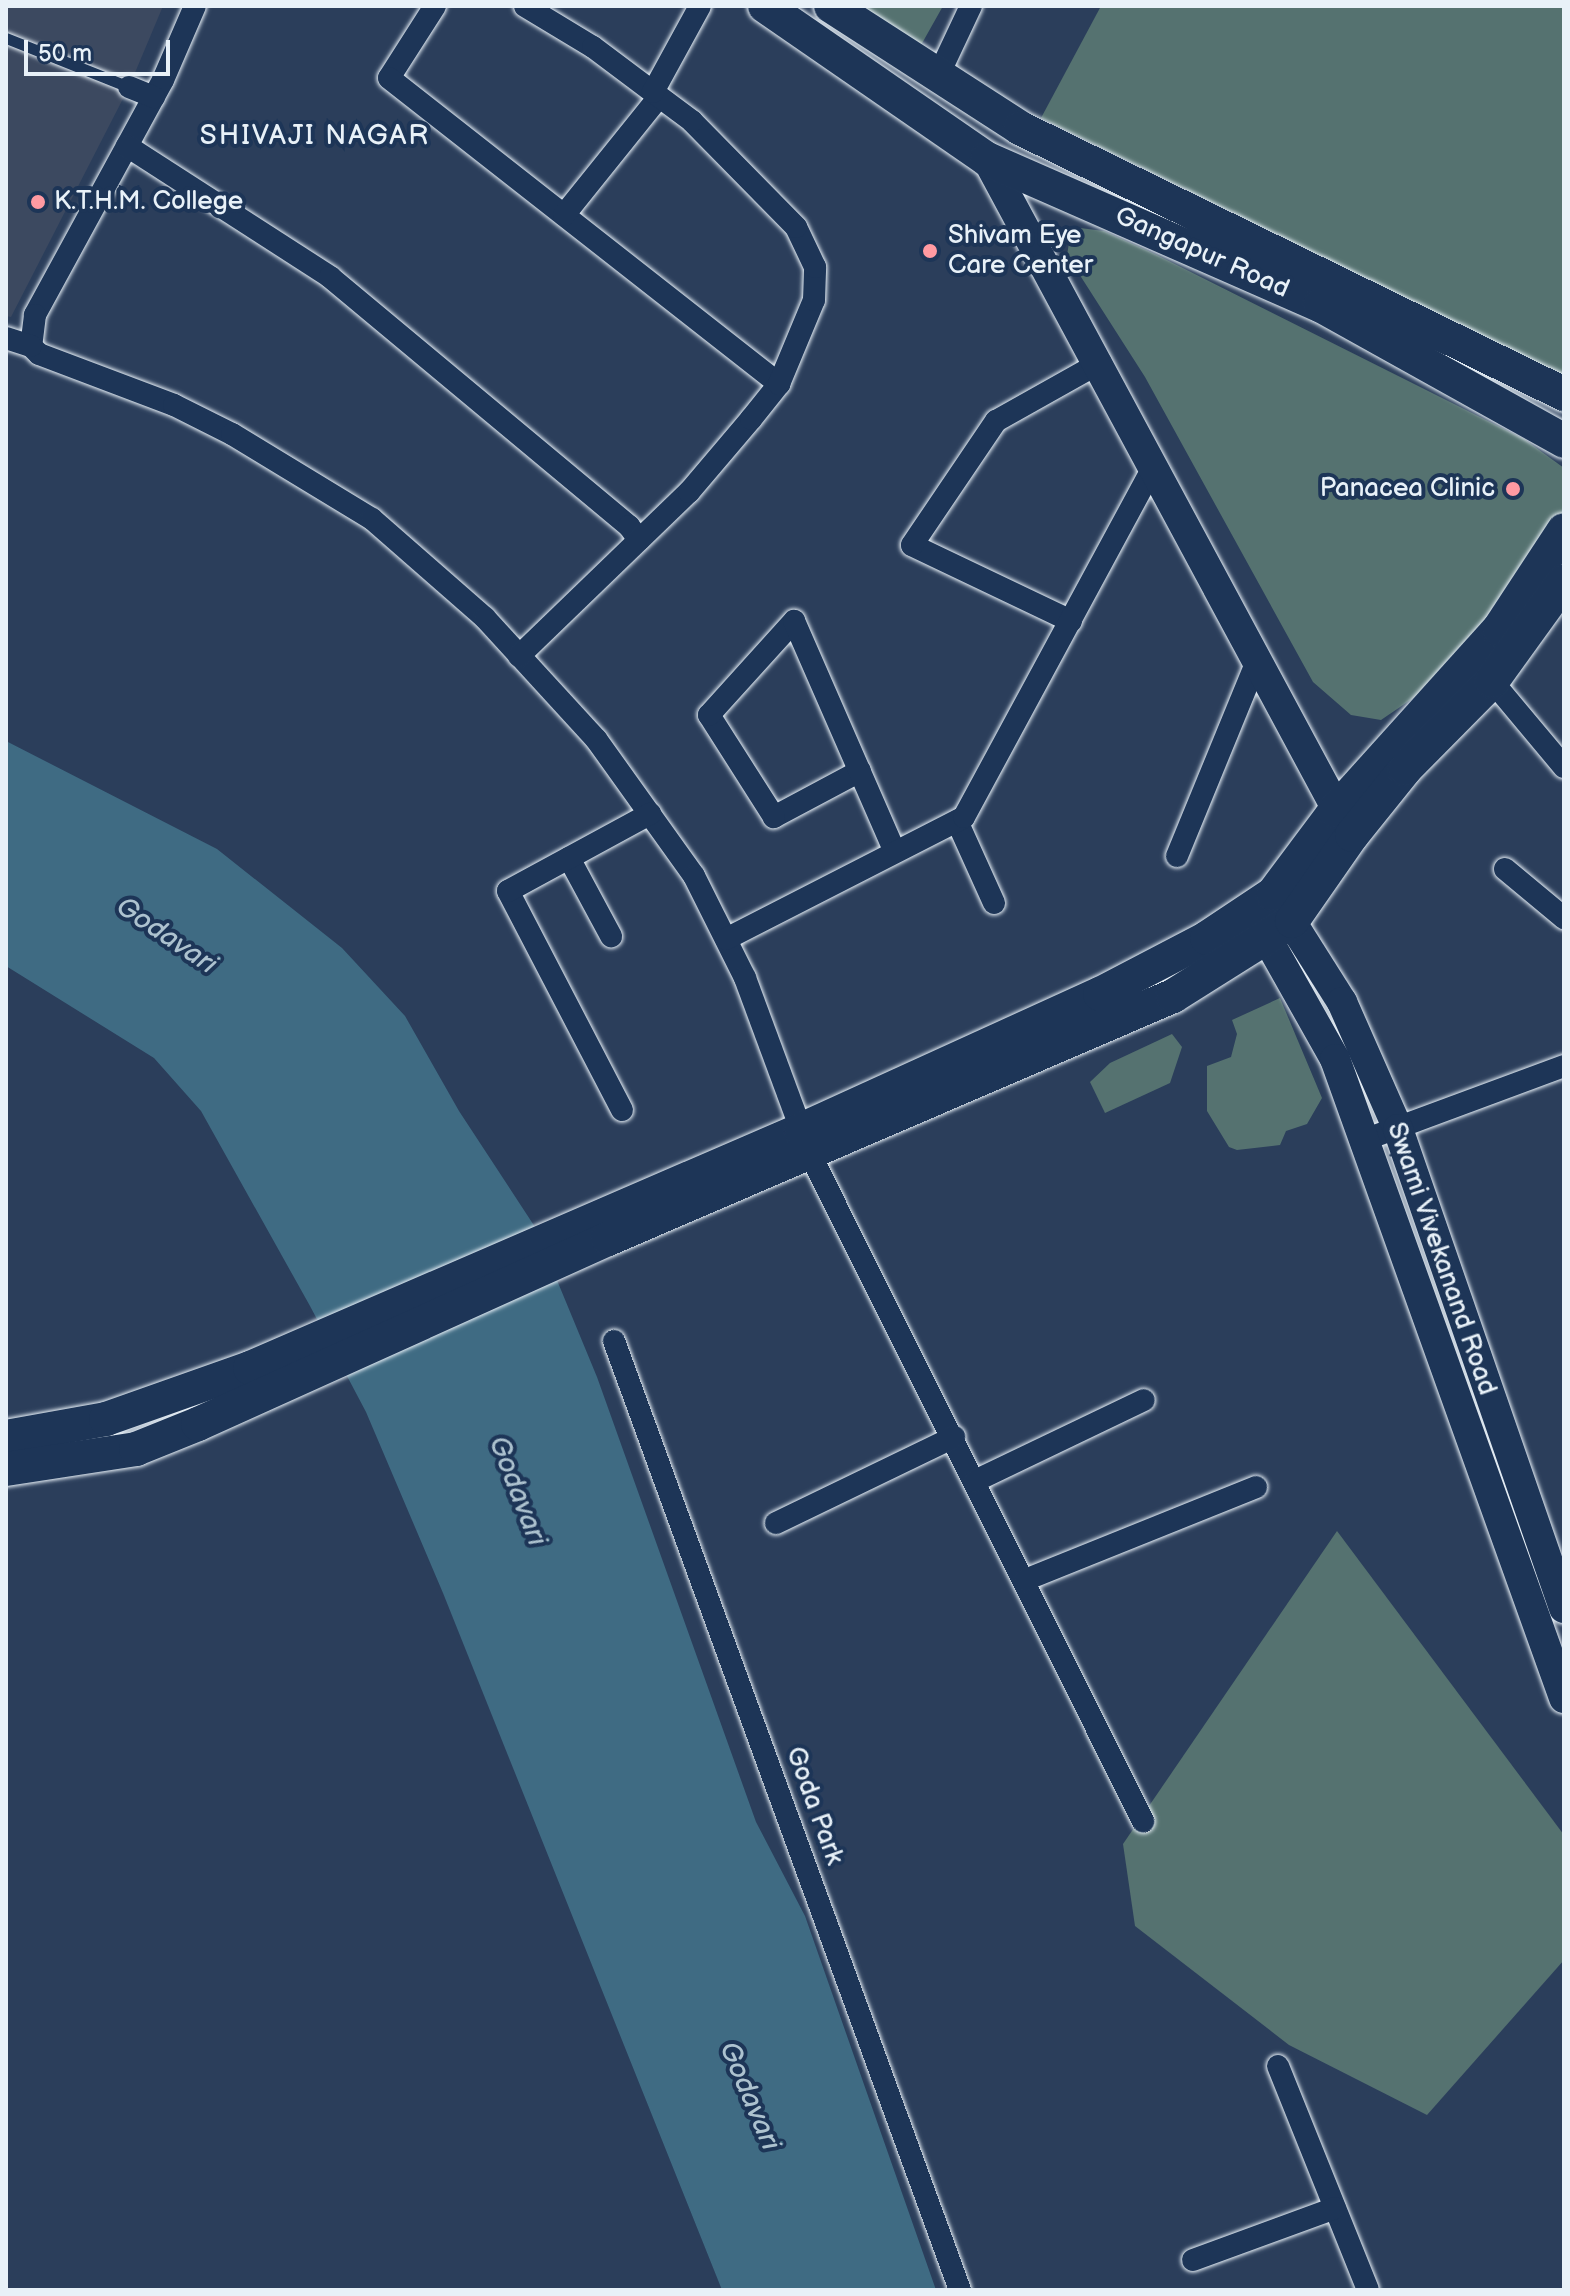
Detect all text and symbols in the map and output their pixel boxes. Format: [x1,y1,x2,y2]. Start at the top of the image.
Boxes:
scale bar [28,24,174,74]
text: 50 m [38,39,92,68]
district label: SHIVAJI NAGAR [200,119,430,153]
place label: K.T.H.M. College [54,186,243,218]
marker: K.T.H.M. College [29,193,47,211]
street label: Gangapur Road [1110,201,1294,305]
place label: Shivam Eye Care Center [948,220,1093,282]
marker: Shivam Eye Care Center [919,240,941,262]
place label: Panacea Clinic [1320,473,1495,505]
marker: Panacea Clinic [1502,478,1524,500]
water label: Godavari [109,890,223,982]
street label: Swami Vivekanand Road [1380,1118,1502,1400]
water label: Godavari [481,1432,553,1550]
street label: Goda Park [778,1743,850,1869]
water label: Godavari [711,2037,787,2155]

